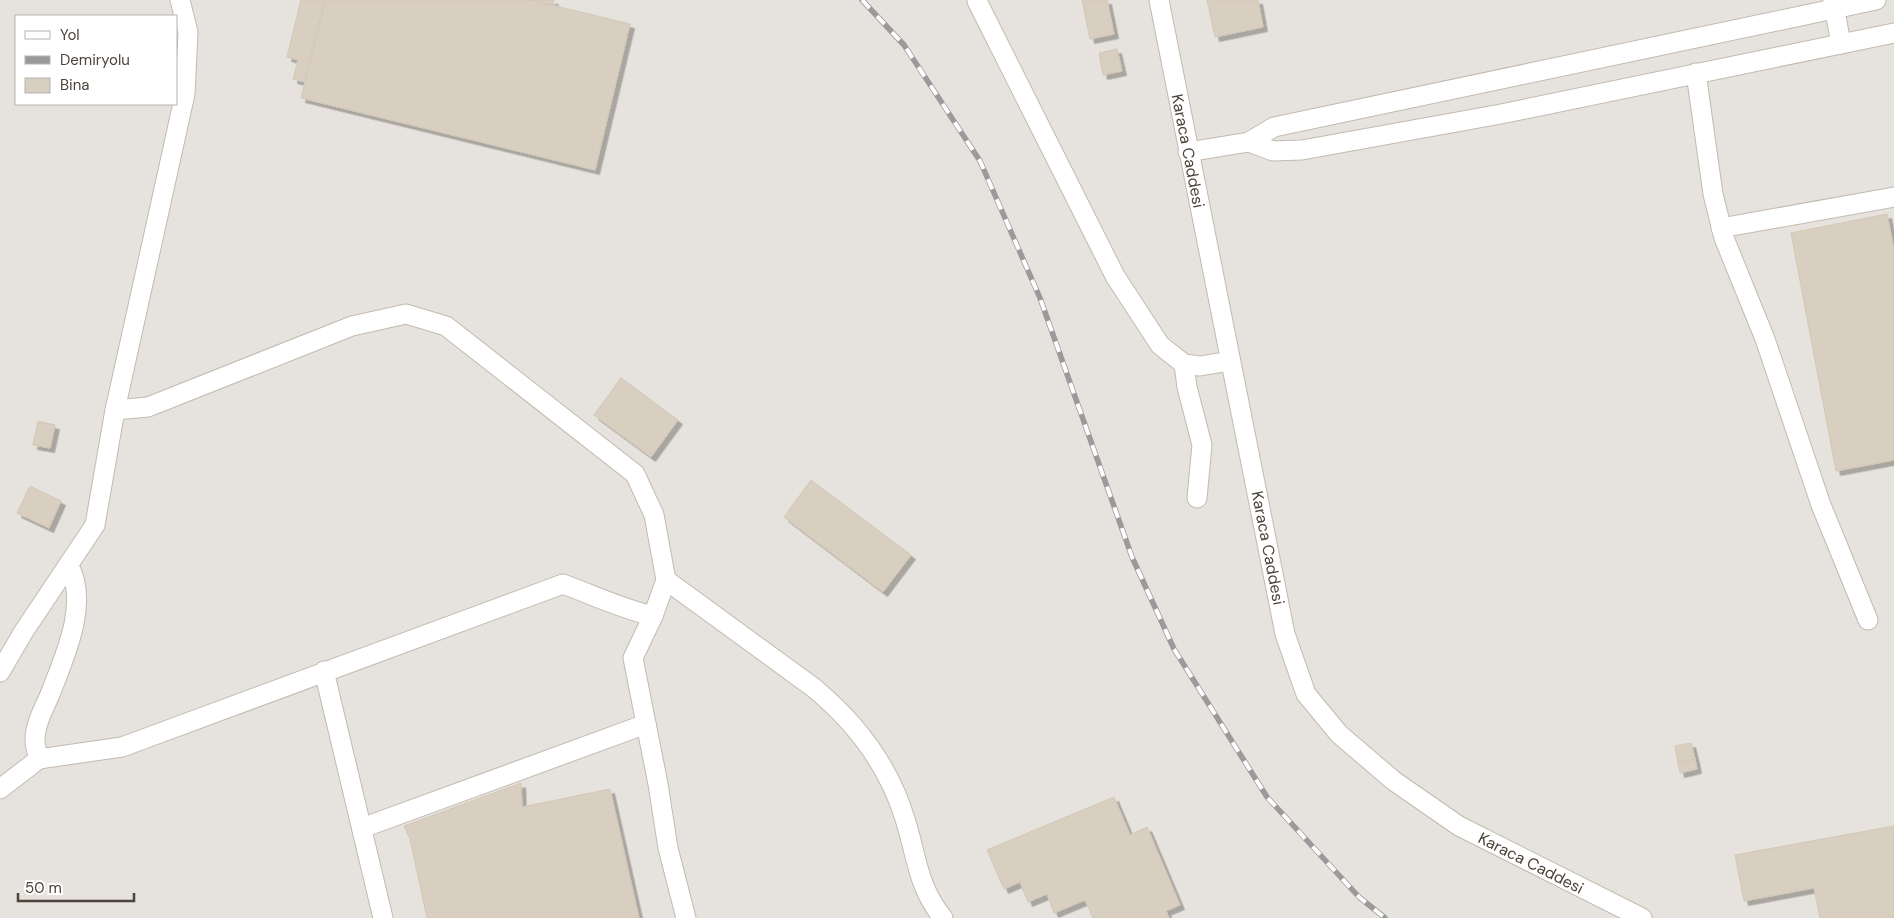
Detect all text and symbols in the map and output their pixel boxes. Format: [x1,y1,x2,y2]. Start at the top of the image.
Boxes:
legend [15,15,178,105]
text: Yol [60,25,80,45]
text: Demiryolu [60,50,130,70]
text: Bina [60,75,89,95]
street label: Karaca Caddesi [1167,92,1209,210]
street label: Karaca Caddesi [1247,489,1289,607]
street label: Karaca Caddesi [1475,827,1587,899]
scale bar [18,870,134,902]
text: 50 m [25,878,62,898]

